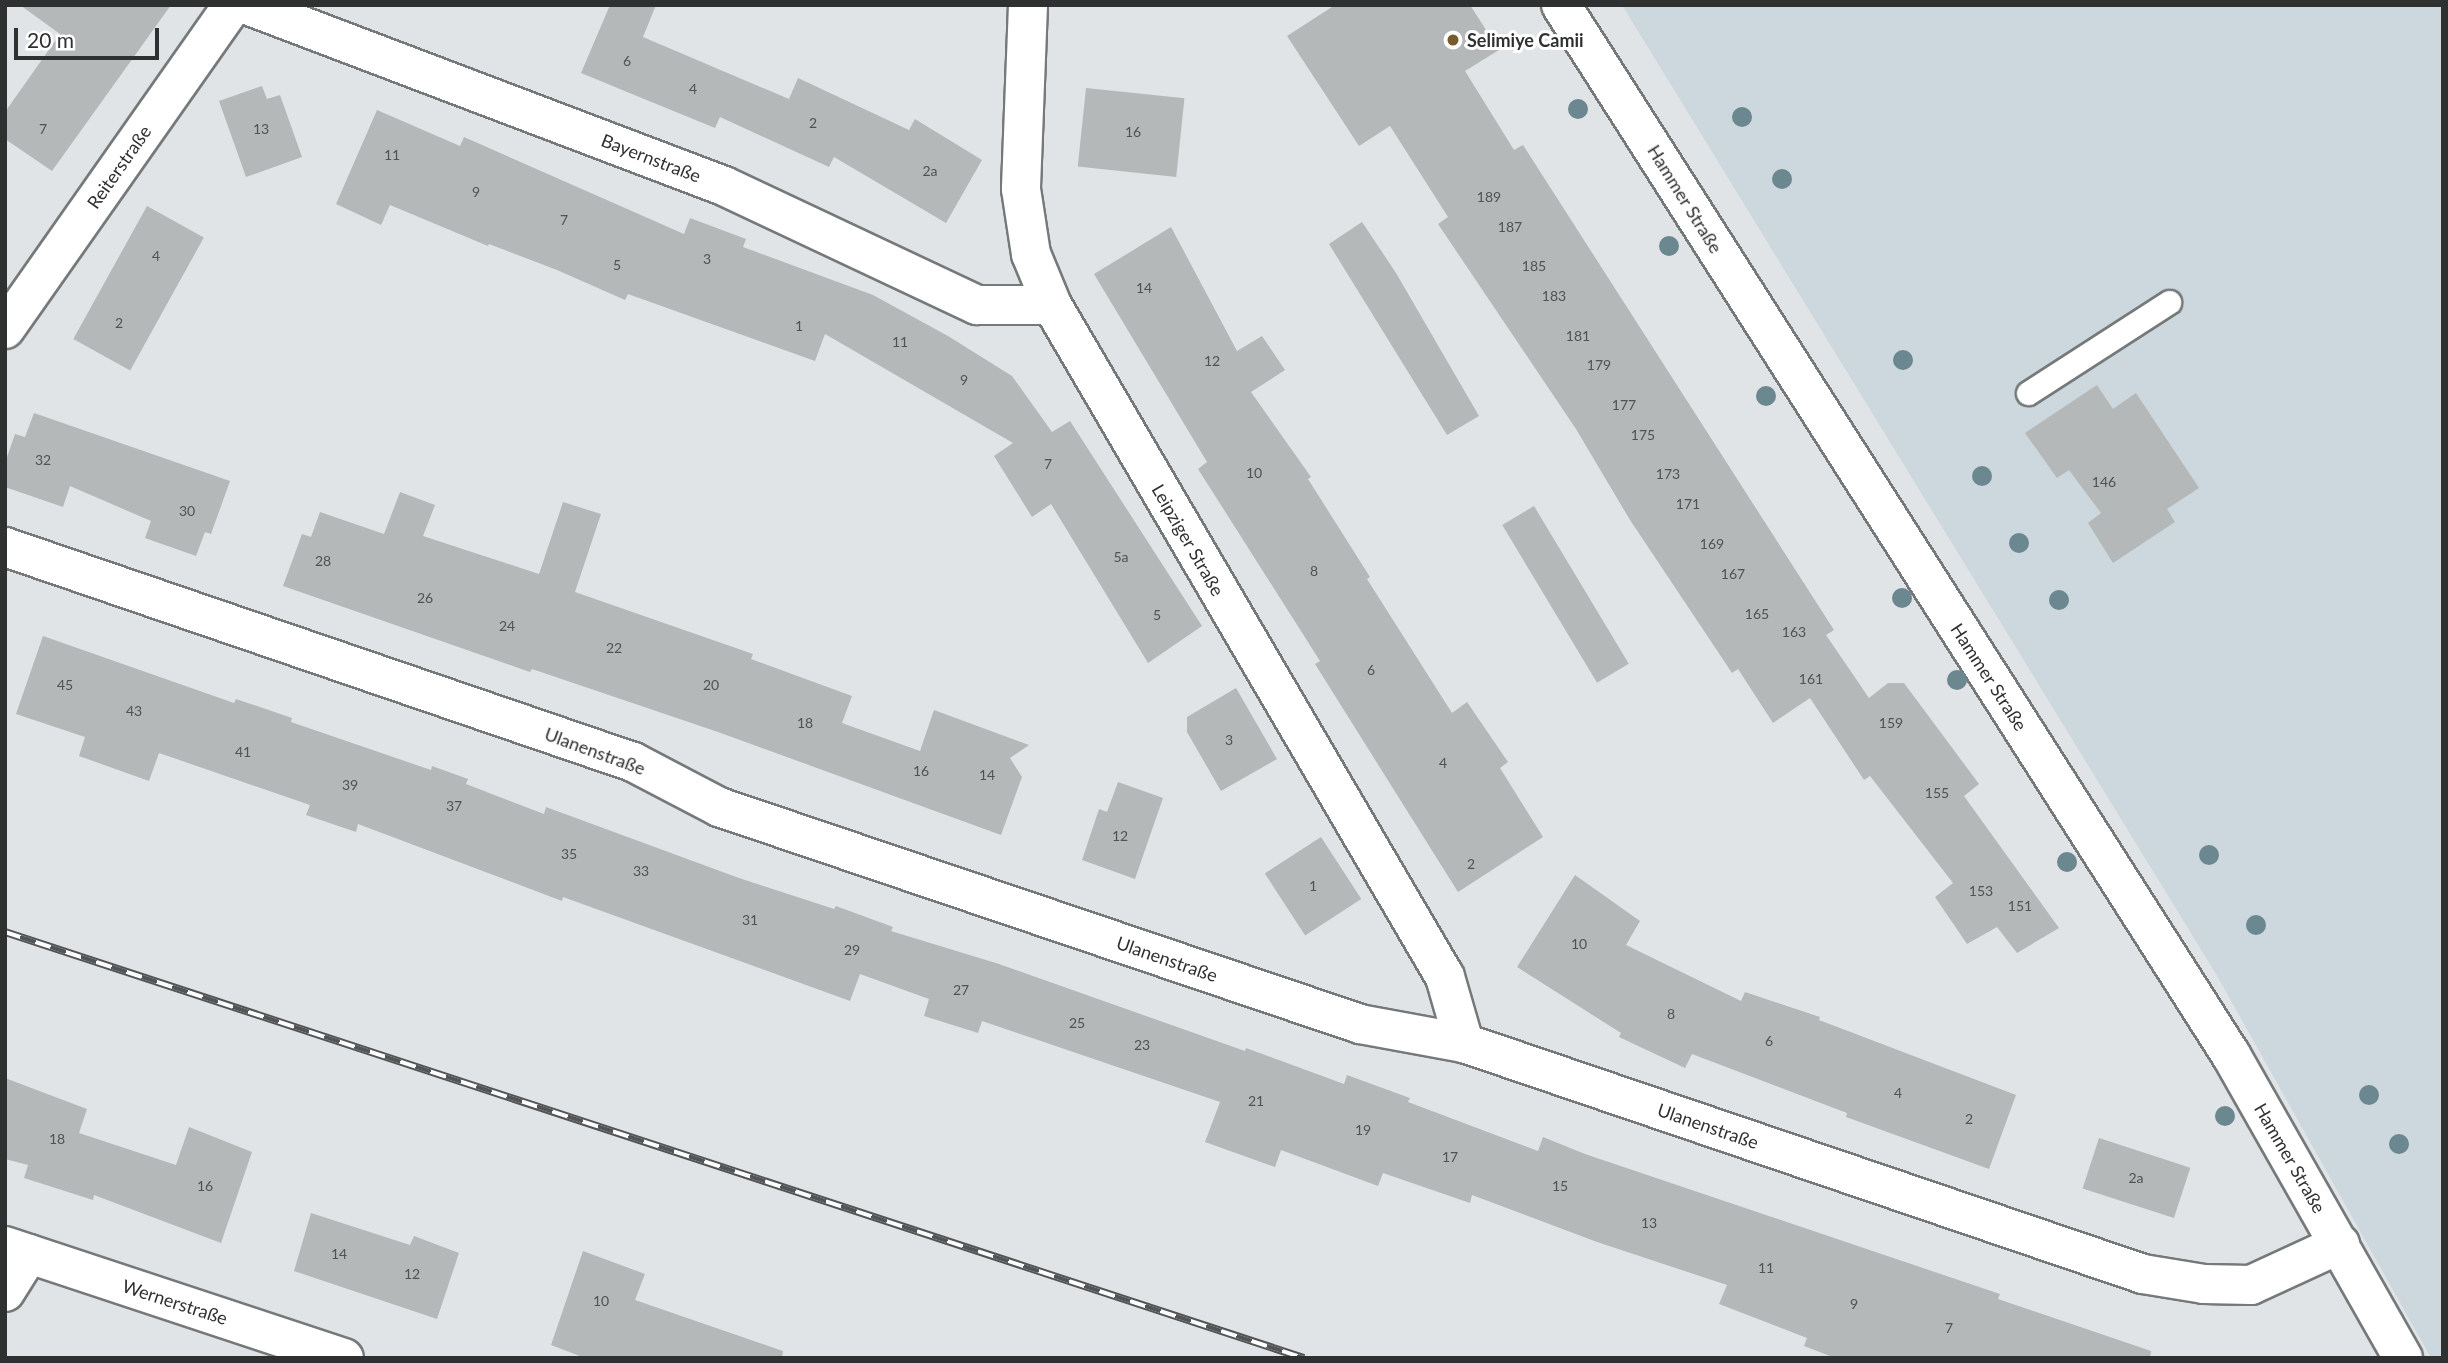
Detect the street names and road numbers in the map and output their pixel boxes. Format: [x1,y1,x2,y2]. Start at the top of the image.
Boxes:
street label: Reiterstraße [82,121,156,213]
street label: Bayernstraße [598,129,704,187]
street label: Hammer Straße [1643,141,1727,257]
street label: Leipziger Straße [1147,480,1229,600]
street label: Hammer Straße [1946,619,2032,735]
street label: Ulanenstraße [542,723,648,779]
street label: Ulanenstraße [1114,932,1220,986]
street label: Ulanenstraße [1655,1099,1761,1153]
street label: Hammer Straße [2250,1099,2330,1217]
street label: Wernerstraße [120,1275,230,1329]

